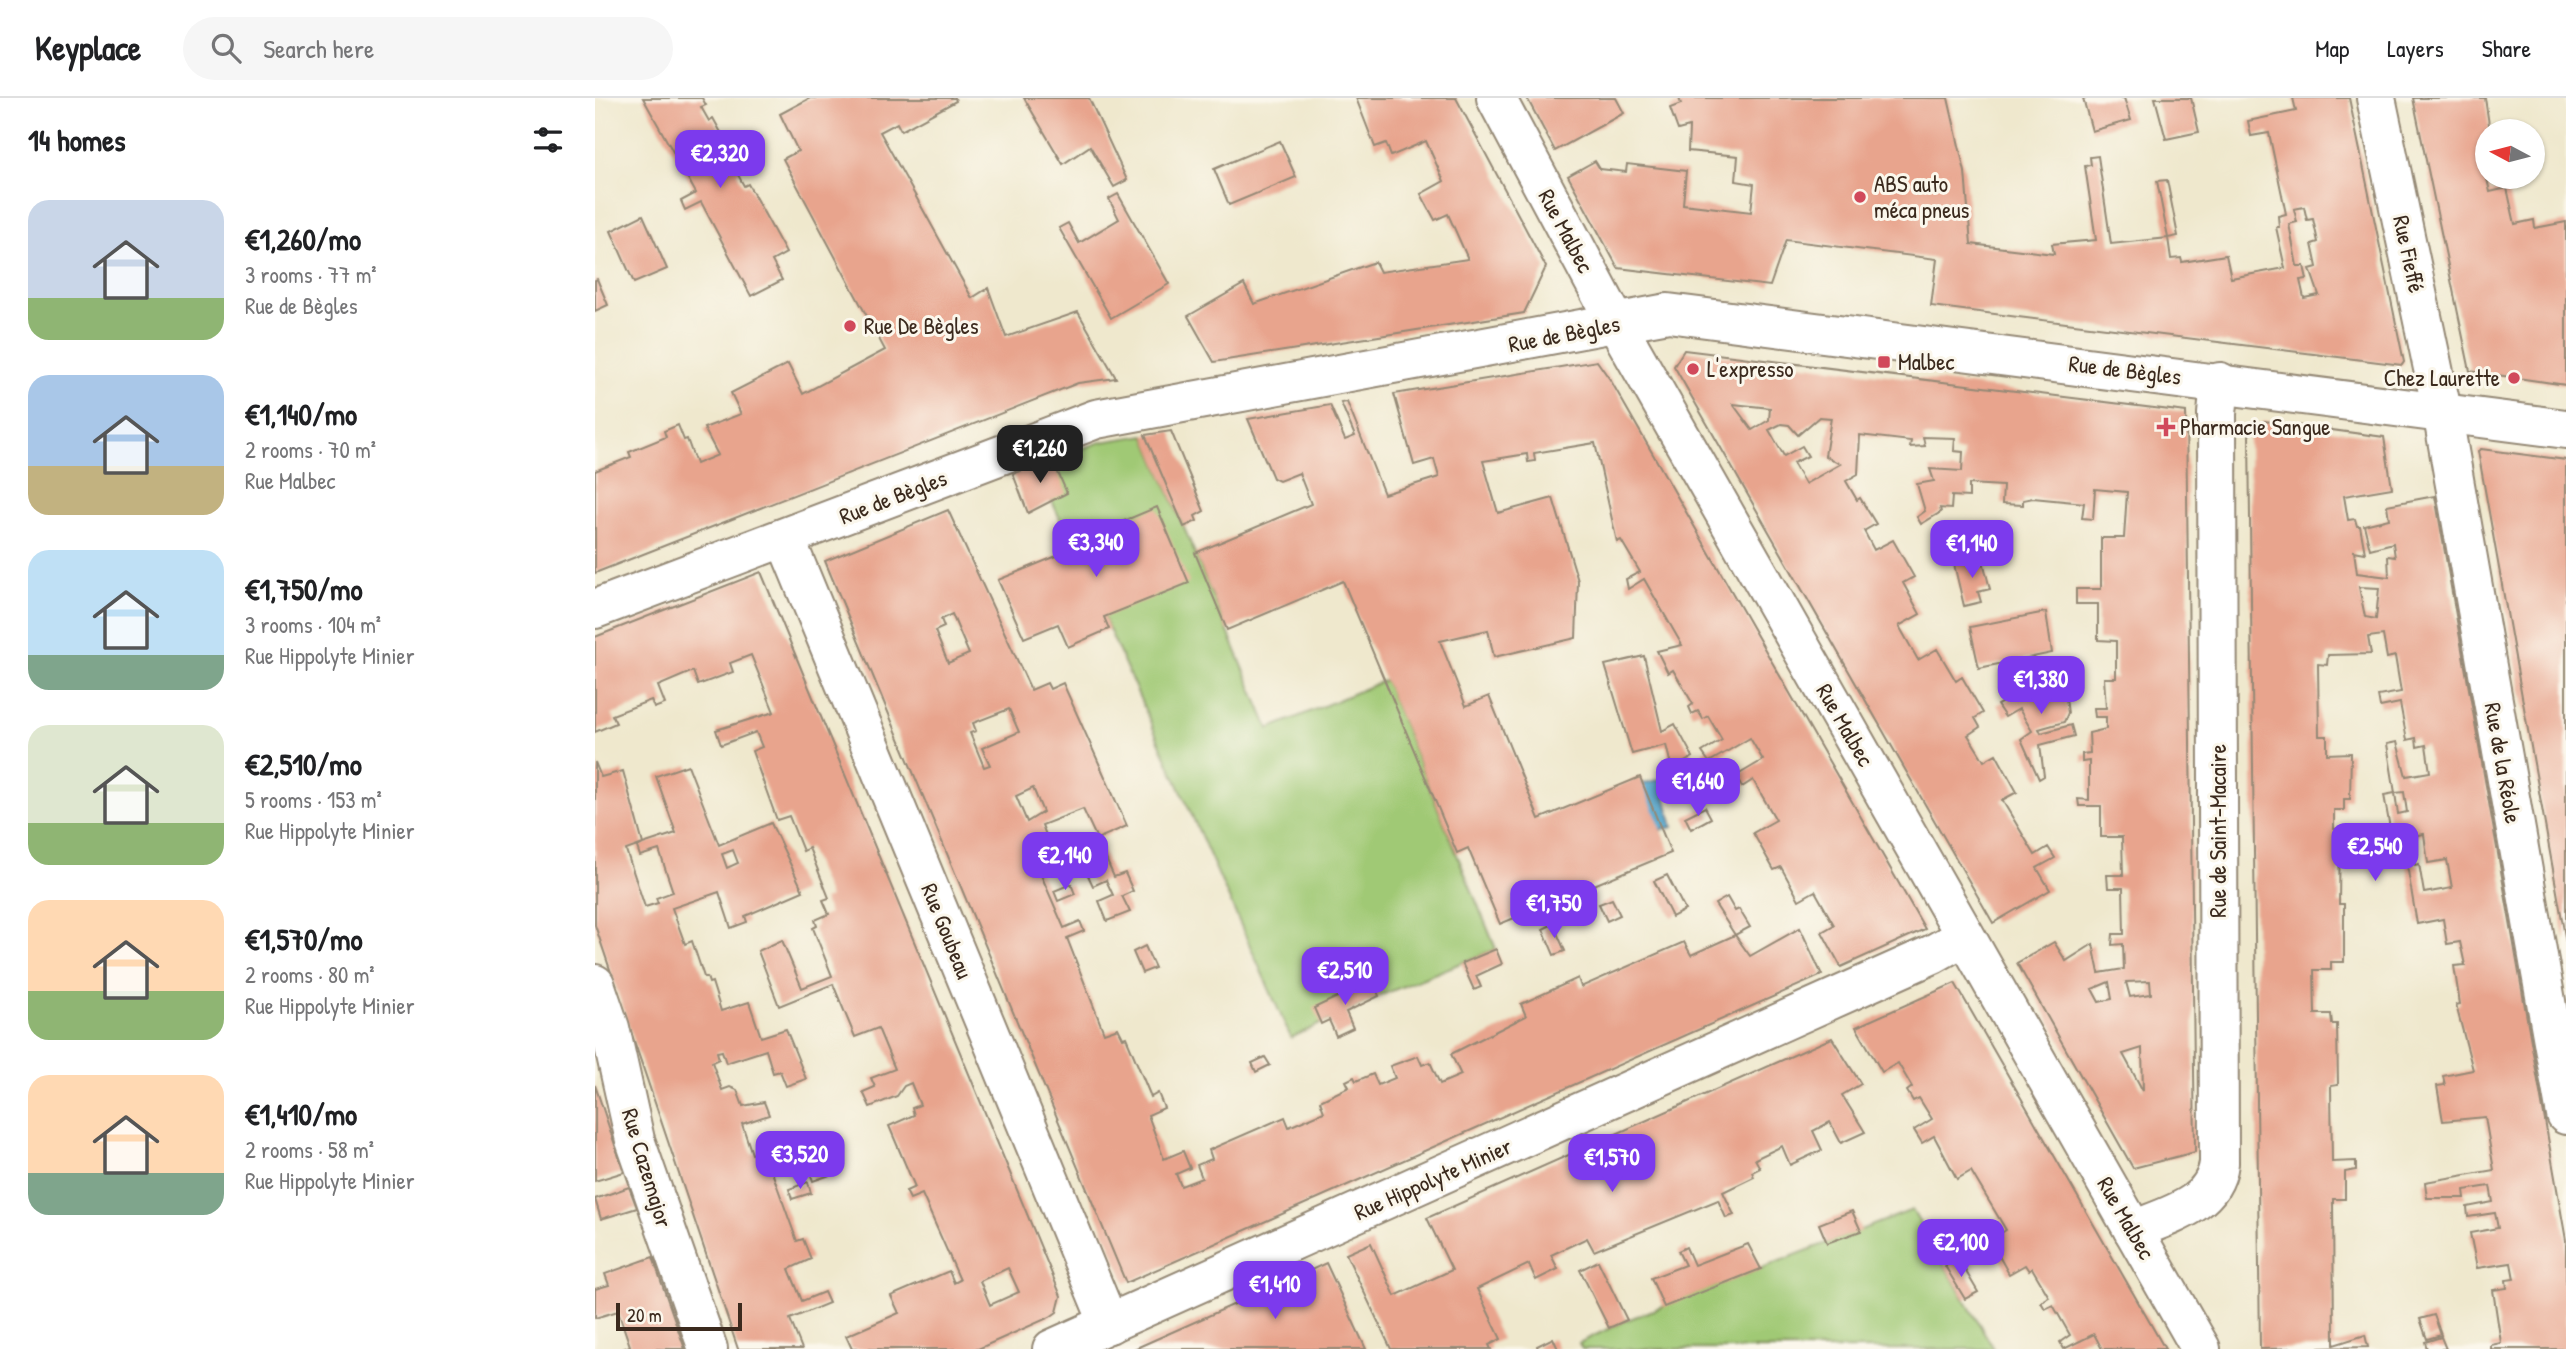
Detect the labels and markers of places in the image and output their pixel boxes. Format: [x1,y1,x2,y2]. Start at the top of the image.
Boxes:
pin: €2,320 [663,130,777,190]
place label: ABS auto méca pneus [1874,168,1970,225]
marker: ABS auto méca pneus [1852,189,1868,205]
place label: Rue De Bègles [864,310,979,341]
marker: Rue De Bègles [842,318,858,334]
place label: Malbec [1898,346,1954,377]
place label: L'expresso [1707,353,1794,384]
marker: Malbec [1876,354,1892,370]
marker: L'expresso [1685,361,1701,377]
place label: Chez Laurette [2384,362,2500,393]
marker: Chez Laurette [2506,370,2522,386]
place label: Pharmacie Sangue [2180,411,2330,442]
marker: Pharmacie Sangue [2158,419,2174,435]
pin: €1,260 [983,426,1097,485]
pin: €3,340 [1039,519,1153,579]
pin: €1,140 [1915,520,2029,580]
pin: €1,380 [1984,656,2098,716]
pin: €1,640 [1641,758,1755,818]
pin: €2,540 [2318,824,2432,883]
pin: €2,140 [1008,832,1122,892]
pin: €1,750 [1497,880,1611,940]
pin: €2,510 [1288,948,1402,1007]
pin: €3,520 [743,1132,857,1191]
pin: €1,570 [1555,1134,1669,1194]
pin: €2,100 [1904,1220,2018,1279]
pin: €1,410 [1218,1262,1332,1321]

